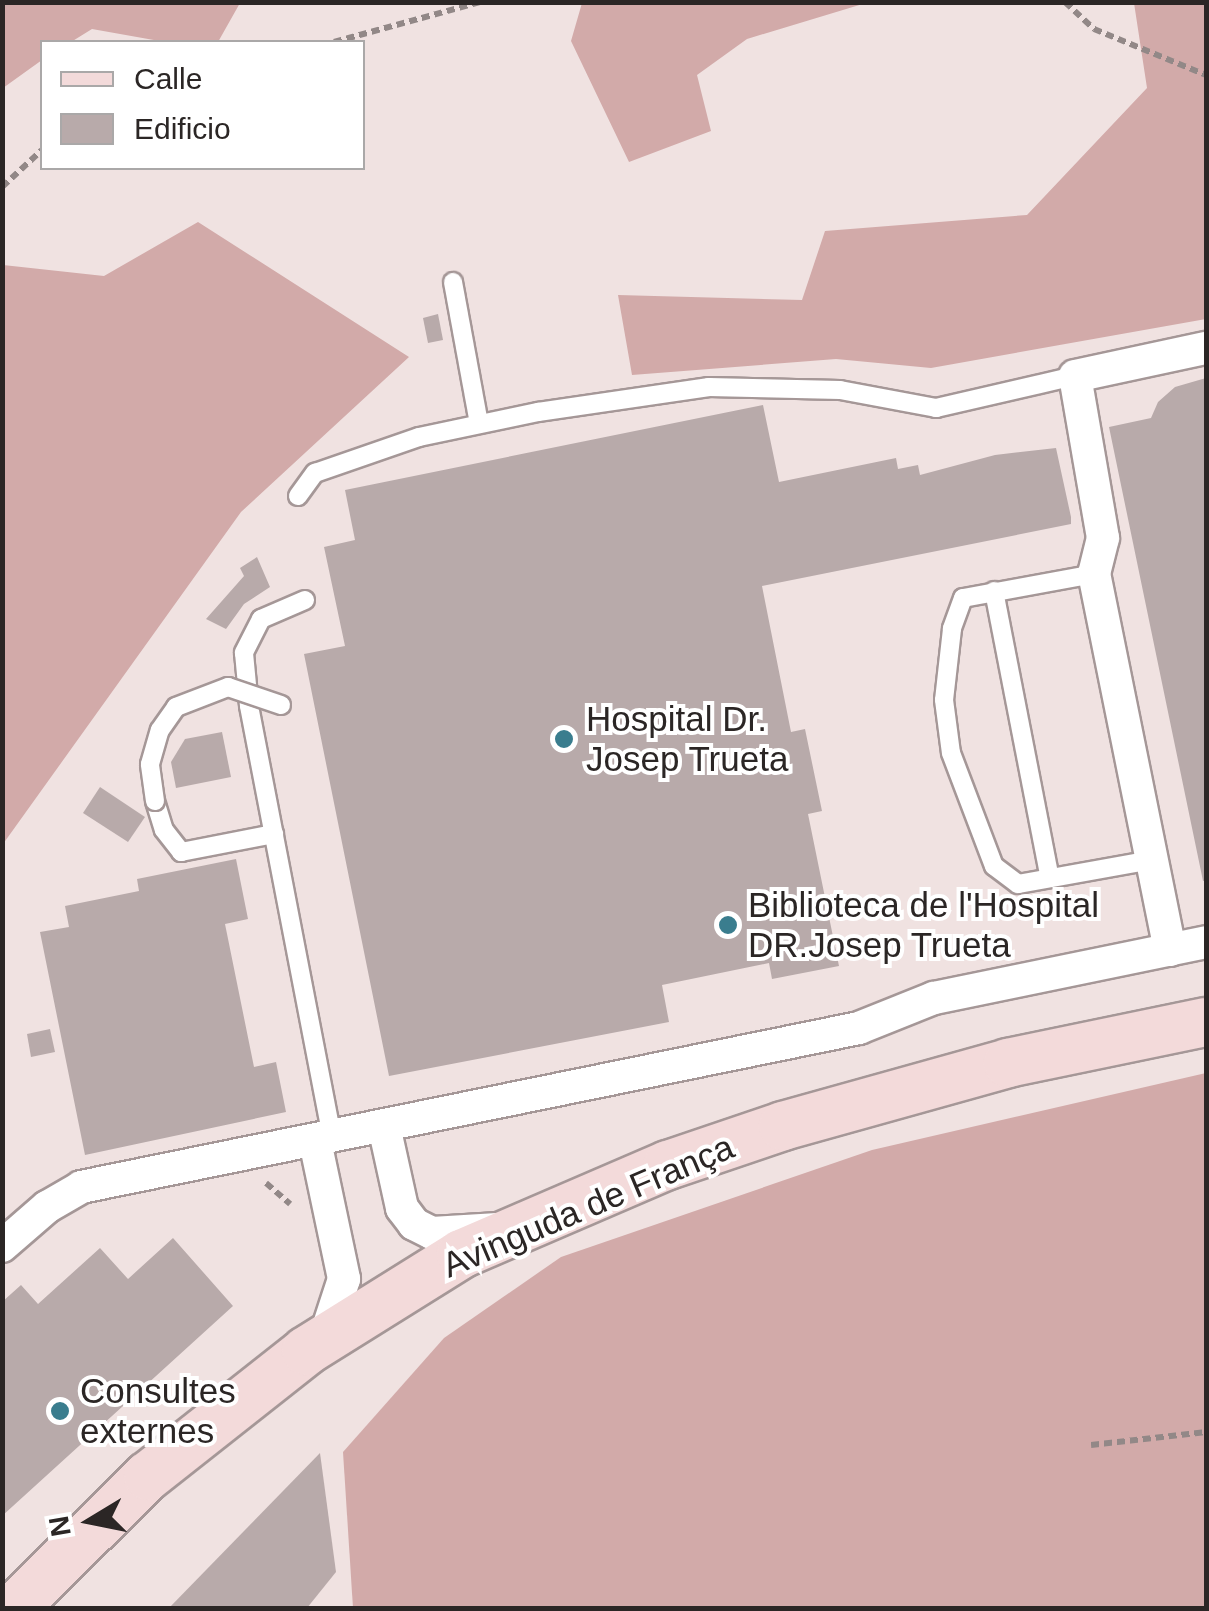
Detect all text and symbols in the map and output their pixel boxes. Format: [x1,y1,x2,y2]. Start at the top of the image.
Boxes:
legend [40,40,365,170]
text: Calle [134,62,202,95]
text: Edificio [134,112,231,145]
place label: Hospital Dr. Josep Trueta [586,698,789,780]
marker: Hospital Dr. Josep Trueta [551,726,577,752]
place label: Biblioteca de l'Hospital DR.Josep Trueta [748,884,1099,966]
marker: Biblioteca de l'Hospital DR.Josep Trueta [717,914,739,936]
street label: Avinguda de França [436,1126,740,1286]
place label: Consultes externes [80,1370,236,1452]
marker: Consultes externes [49,1400,71,1422]
north arrow [40,1471,140,1571]
text: N [43,1514,77,1539]

